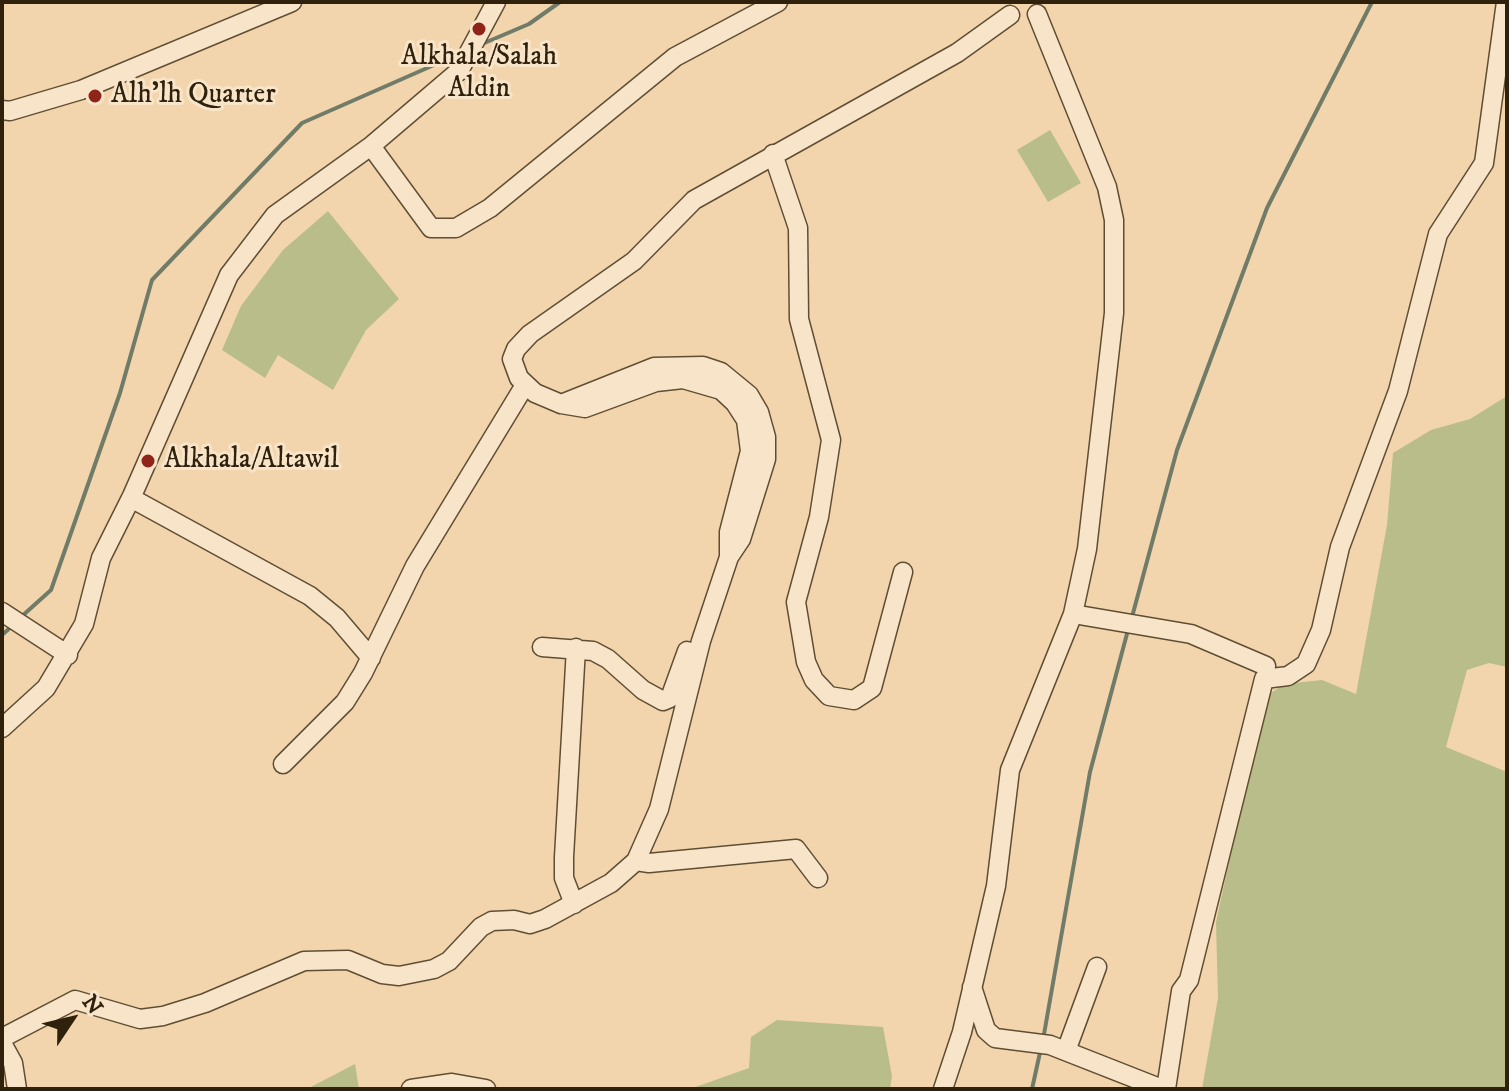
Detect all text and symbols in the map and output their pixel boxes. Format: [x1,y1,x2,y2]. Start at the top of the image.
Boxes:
marker: Alkhala/Salah Aldin [470,20,488,38]
place label: Alkhala/Salah Aldin [401,41,557,107]
place label: Alh'lh Quarter [111,79,276,113]
marker: Alh'lh Quarter [86,87,104,105]
place label: Alkhala/Altawil [164,444,339,478]
marker: Alkhala/Altawil [139,452,157,470]
north arrow [32,979,112,1059]
text: N [76,990,108,1020]

